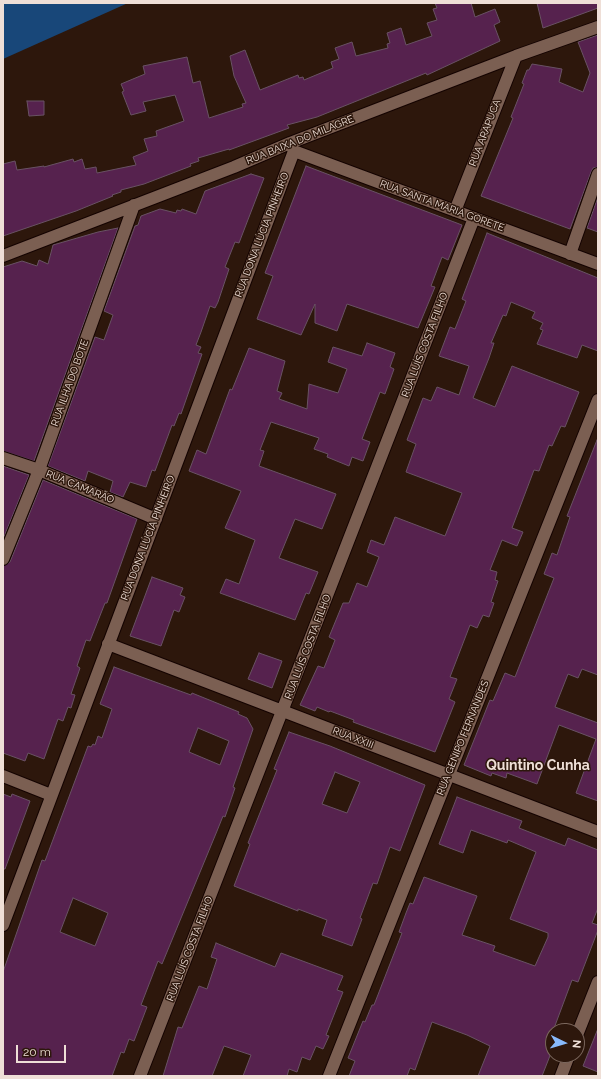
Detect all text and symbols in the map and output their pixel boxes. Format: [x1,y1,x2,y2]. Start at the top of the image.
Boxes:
street label: RUA ARAPUCA [467,98,503,168]
street label: RUA BAIXA DO MILAGRE [244,113,356,167]
street label: RUA DONA LÚCIA PINHEIRO [233,171,291,299]
street label: RUA SANTA MARIA GORETE [378,178,506,234]
street label: RUA LUÍS COSTA FILHO [399,291,451,399]
street label: RUA ILHA DO BOTE [49,338,91,428]
street label: RUA CAMARÃO [44,468,116,506]
street label: RUA DONA LÚCIA PINHEIRO [119,474,177,602]
street label: RUA LUÍS COSTA FILHO [282,593,334,701]
street label: RUA GENIPO FERNANDES [434,679,492,797]
street label: RUA XXIII [331,725,375,751]
district label: Quintino Cunha [486,758,590,774]
street label: RUA LUÍS COSTA FILHO [164,895,216,1003]
north arrow [545,1023,585,1063]
scale bar [18,1037,68,1063]
text: N [570,1039,583,1049]
text: 20 m [23,1045,51,1059]

